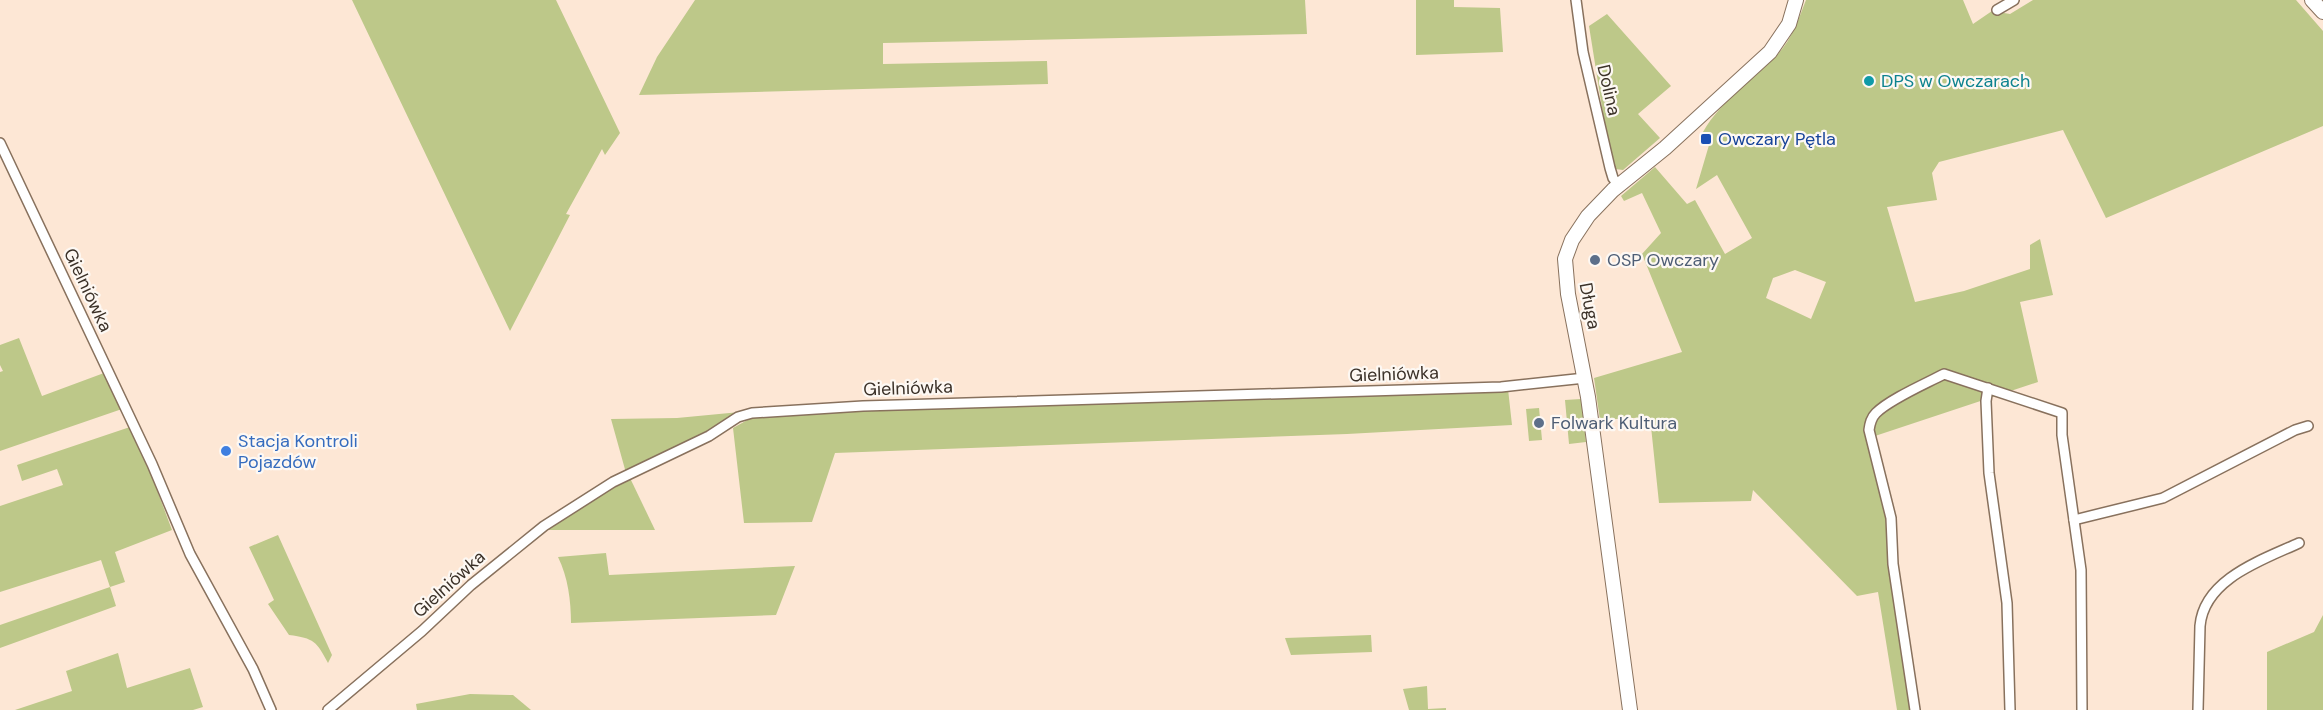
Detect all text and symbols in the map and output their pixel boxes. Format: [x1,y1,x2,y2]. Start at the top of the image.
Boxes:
street label: Dolina [1592,62,1626,118]
place label: DPS w Owczarach [1881,69,2030,93]
marker: DPS w Owczarach [1862,74,1876,88]
place label: Owczary Pętla [1718,127,1836,151]
marker: Owczary Pętla [1699,132,1713,146]
street label: Gielniówka [58,244,118,336]
place label: OSP Owczary [1607,248,1719,272]
marker: OSP Owczary [1588,253,1602,267]
street label: Długa [1574,281,1606,331]
street label: Gielniówka [1349,360,1439,388]
street label: Gielniówka [863,374,953,402]
place label: Folwark Kultura [1551,411,1677,435]
marker: Folwark Kultura [1532,416,1546,430]
place label: Stacja Kontroli Pojazdów [238,429,358,474]
marker: Stacja Kontroli Pojazdów [219,444,233,458]
street label: Gielniówka [408,545,490,623]

